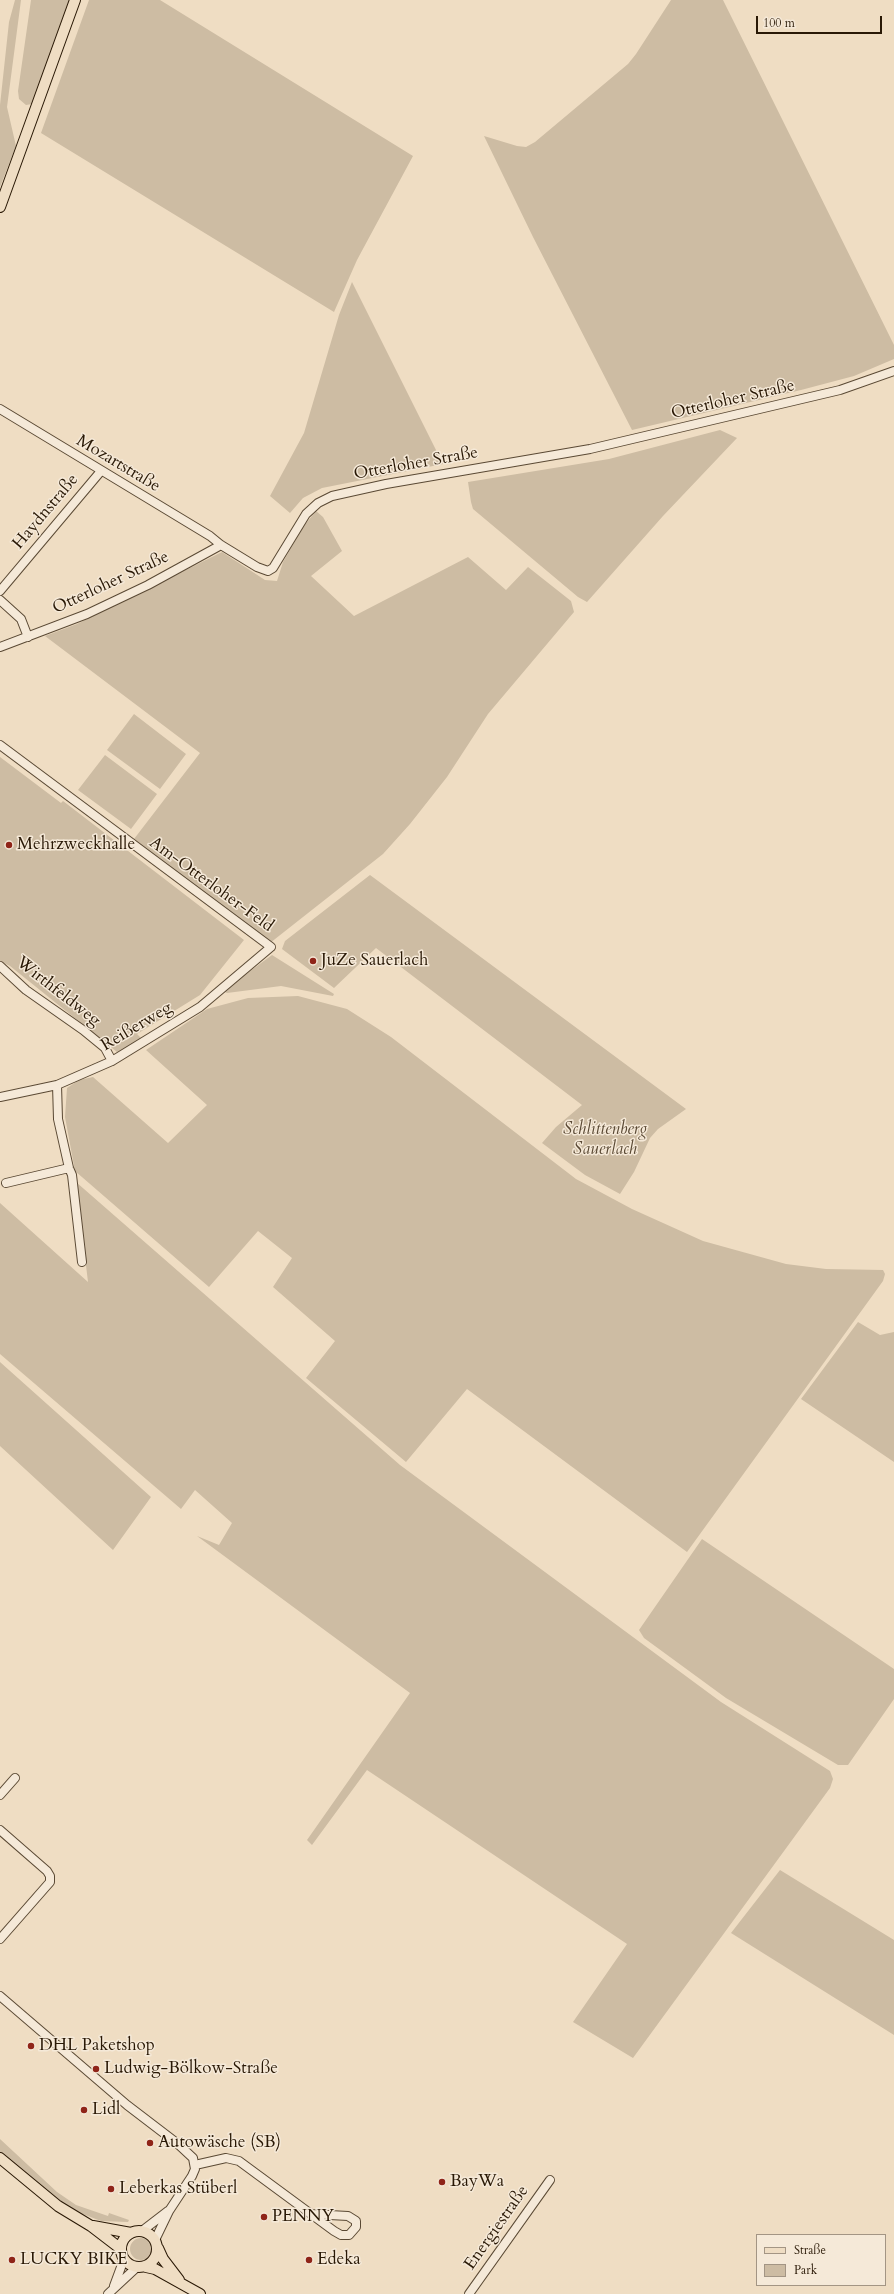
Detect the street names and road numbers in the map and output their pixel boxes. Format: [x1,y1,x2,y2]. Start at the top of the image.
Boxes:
street label: Otterloher Straße [669,376,797,424]
street label: Mozartstraße [72,431,164,497]
street label: Otterloher Straße [352,443,480,485]
street label: Haydnstraße [9,470,83,554]
street label: Otterloher Straße [50,547,172,619]
street label: Am-Otterloher-Feld [145,833,277,937]
street label: Wirthfeldweg [12,953,104,1031]
street label: Reißerweg [98,998,176,1056]
street label: Energiestraße [460,2182,534,2274]

